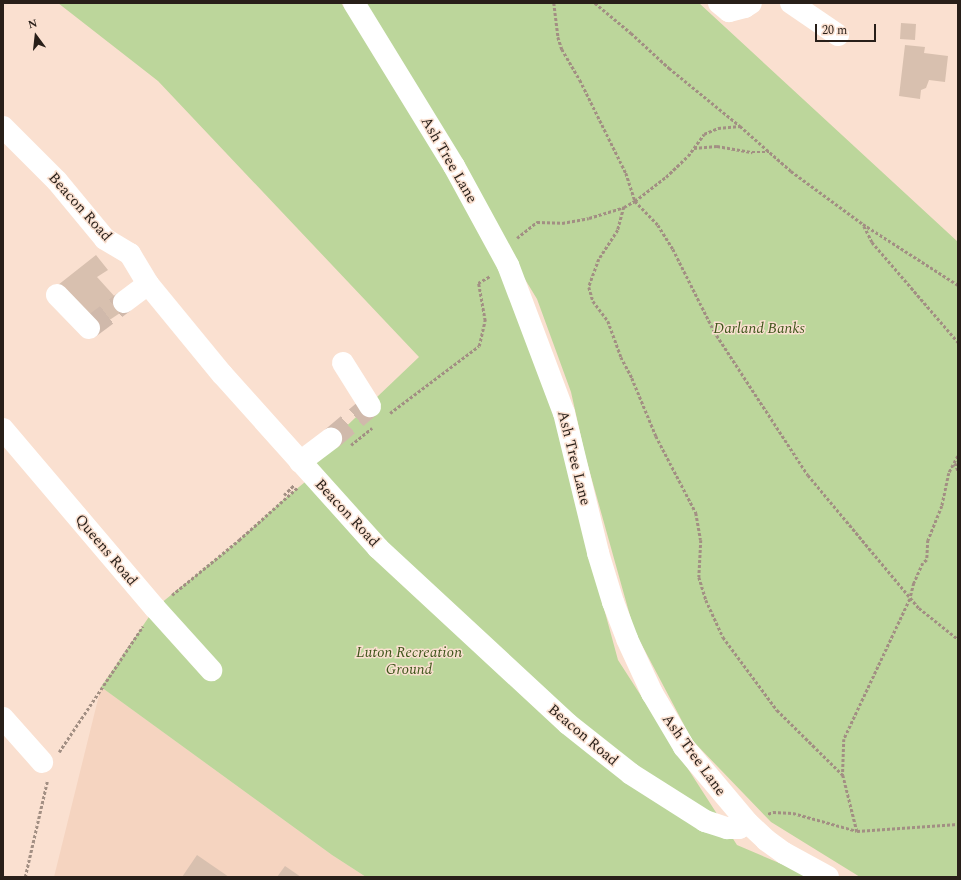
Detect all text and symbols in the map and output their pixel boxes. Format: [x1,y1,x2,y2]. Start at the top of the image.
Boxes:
text: N [26,15,39,33]
north arrow [16,16,56,56]
scale bar [817,16,878,42]
text: 20 m [822,21,847,40]
street label: Ash Tree Lane [417,114,481,206]
street label: Beacon Road [44,169,116,245]
park label: Darland Banks [713,320,805,338]
street label: Ash Tree Lane [554,409,594,507]
street label: Beacon Road [311,475,383,551]
street label: Queens Road [71,511,141,589]
park label: Luton Recreation Ground [356,643,462,678]
street label: Beacon Road [544,700,622,770]
street label: Ash Tree Lane [658,711,730,799]

